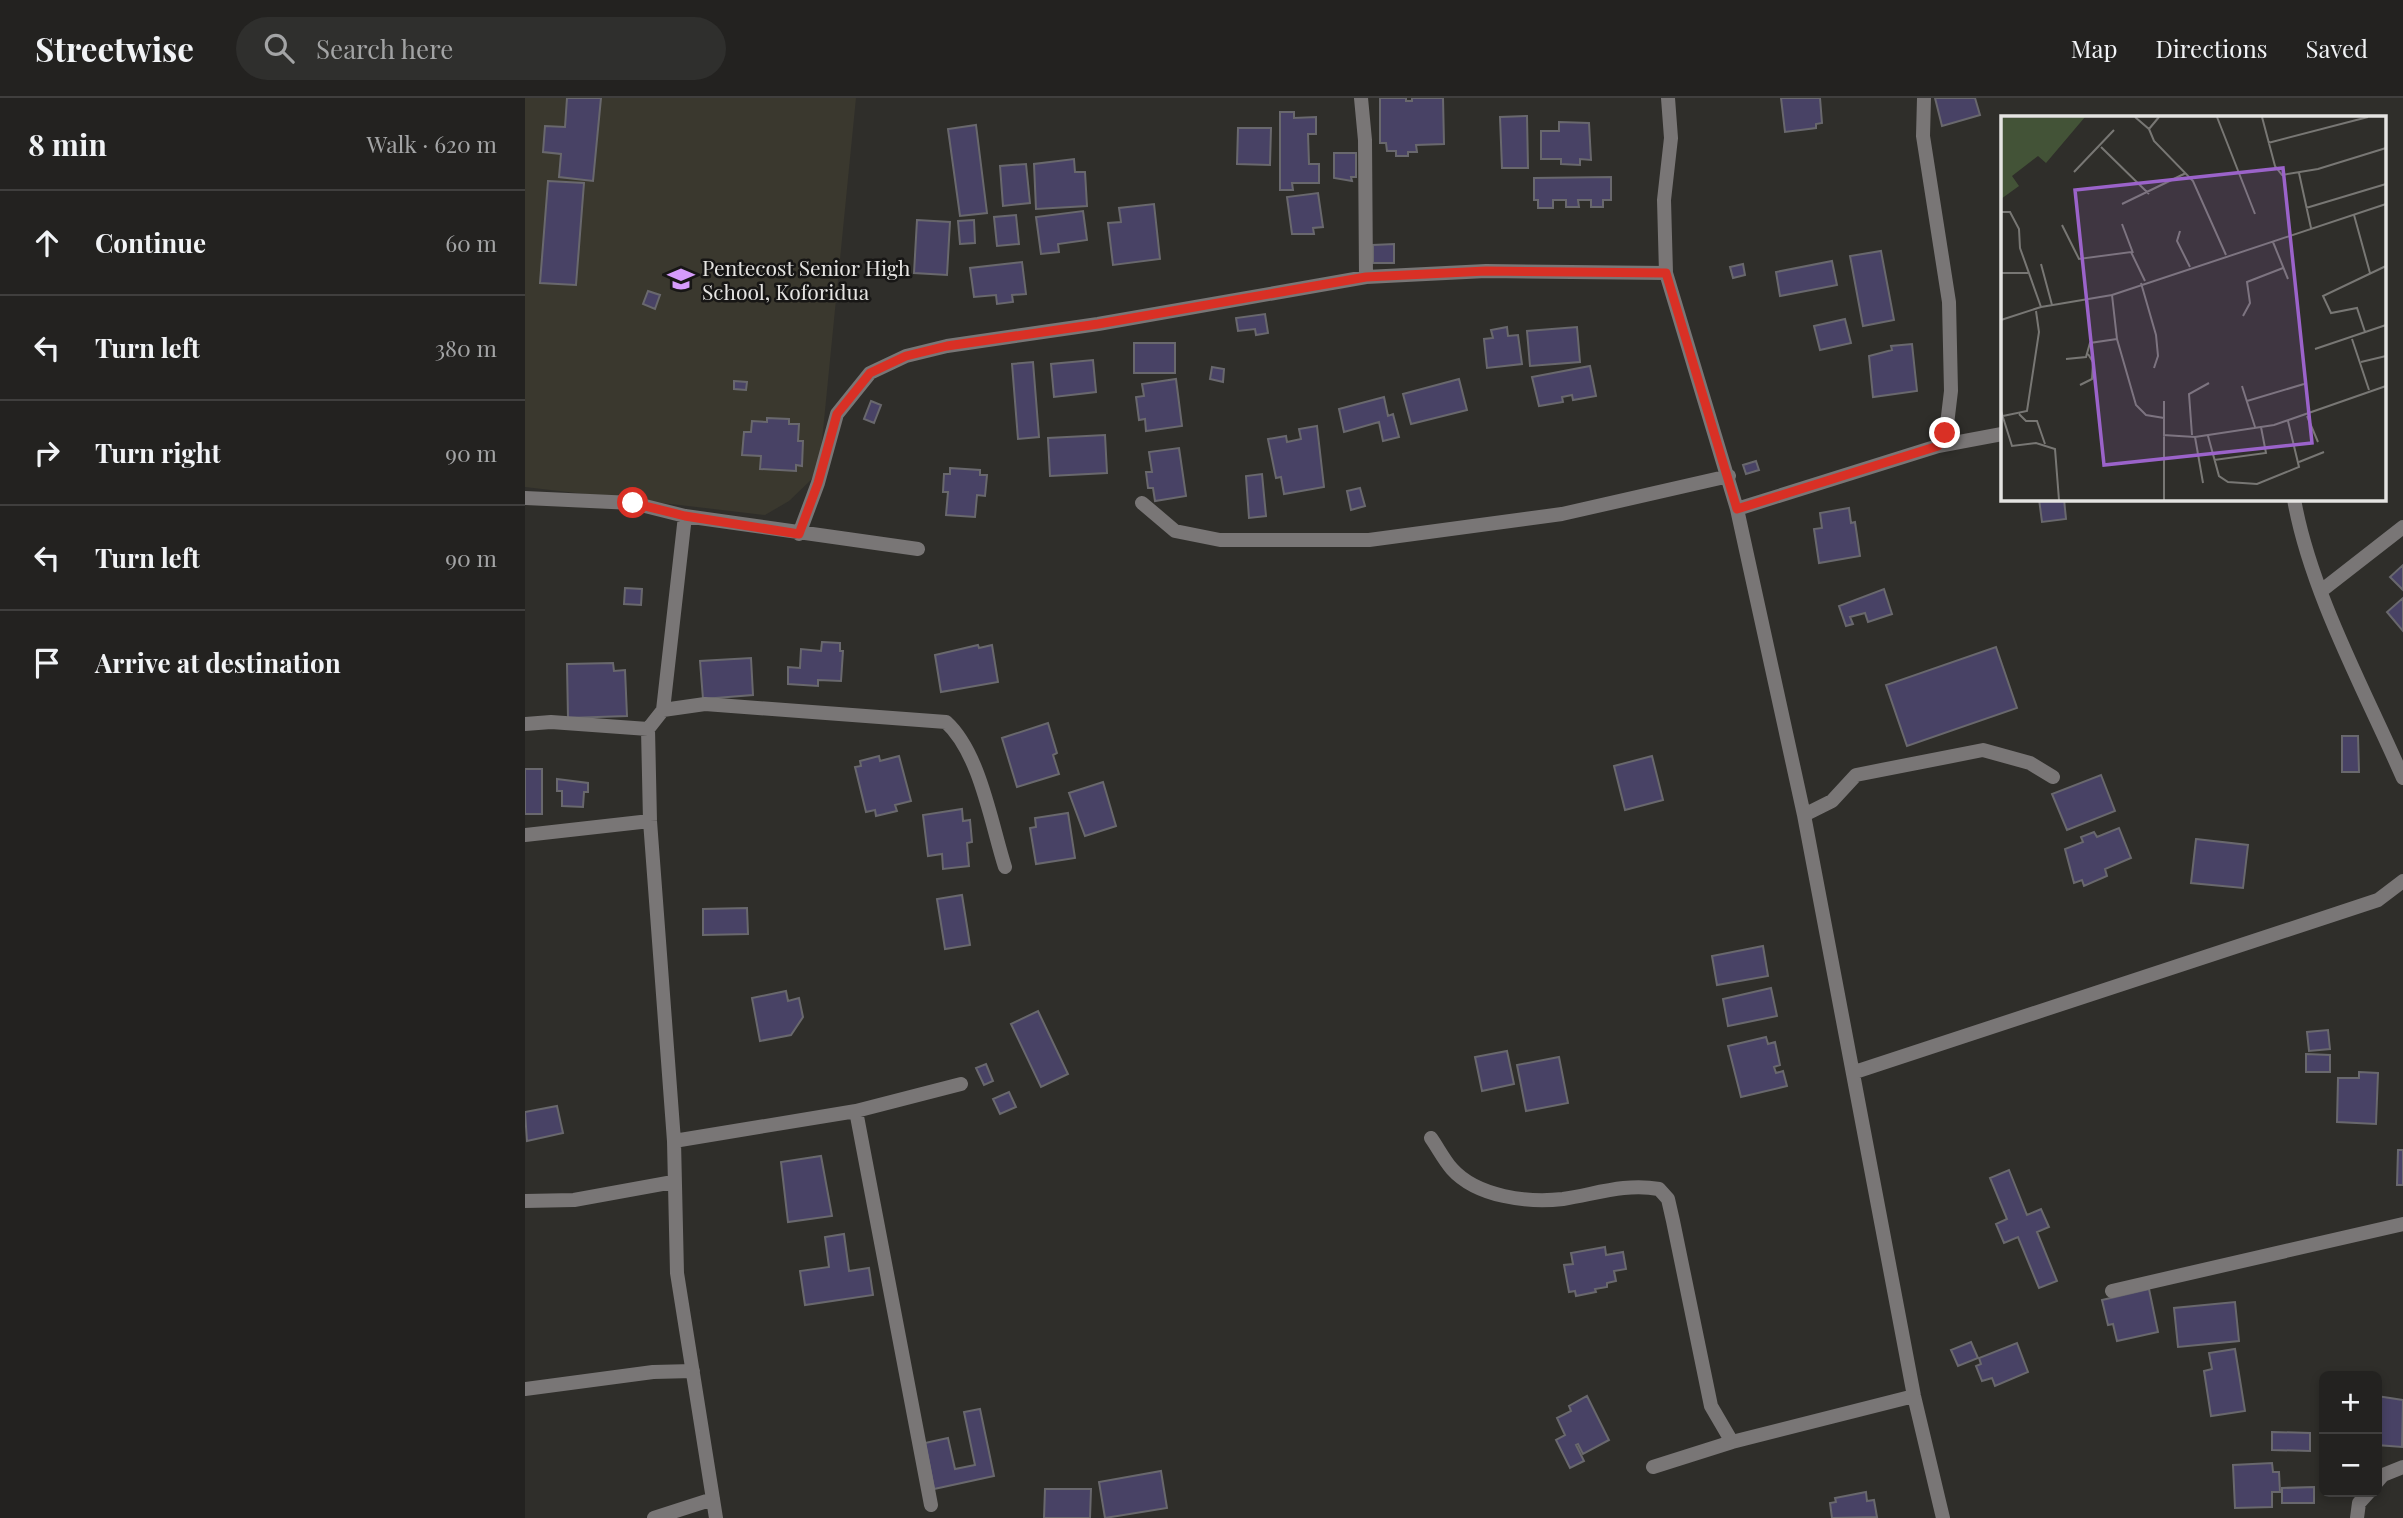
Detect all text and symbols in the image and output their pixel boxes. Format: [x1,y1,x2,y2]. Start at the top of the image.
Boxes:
search box [236,17,726,80]
text: Streetwise [35,26,194,70]
icon: search [260,29,298,67]
text: Search here [316,31,453,66]
text: Map [2071,32,2117,64]
text: Directions [2155,32,2268,64]
text: Saved [2306,32,2368,64]
inset map [2001,116,2385,500]
text: 8 min [28,124,107,164]
text: Walk · 620 m [367,128,497,159]
icon: ahead [28,224,66,262]
text: Continue [95,225,206,260]
text: 60 m [445,227,497,258]
place label: Pentecost Senior High School, Koforidua [702,253,911,305]
school or university icon: Pentecost Senior High School, Koforidua [666,264,696,294]
icon: left [28,329,66,367]
text: Turn left [95,330,200,365]
text: 380 m [435,332,497,363]
route end [1929,417,1960,448]
icon: right [28,434,66,472]
text: Turn right [95,435,221,470]
text: 90 m [445,437,497,468]
route start [617,487,648,518]
icon: left [28,539,66,577]
text: Turn left [95,540,200,575]
text: 90 m [445,542,497,573]
icon: arrive [28,644,66,682]
text: Arrive at destination [95,645,341,680]
map controls [2319,1371,2382,1497]
button: + [2319,1371,2382,1434]
button: − [2319,1434,2382,1497]

